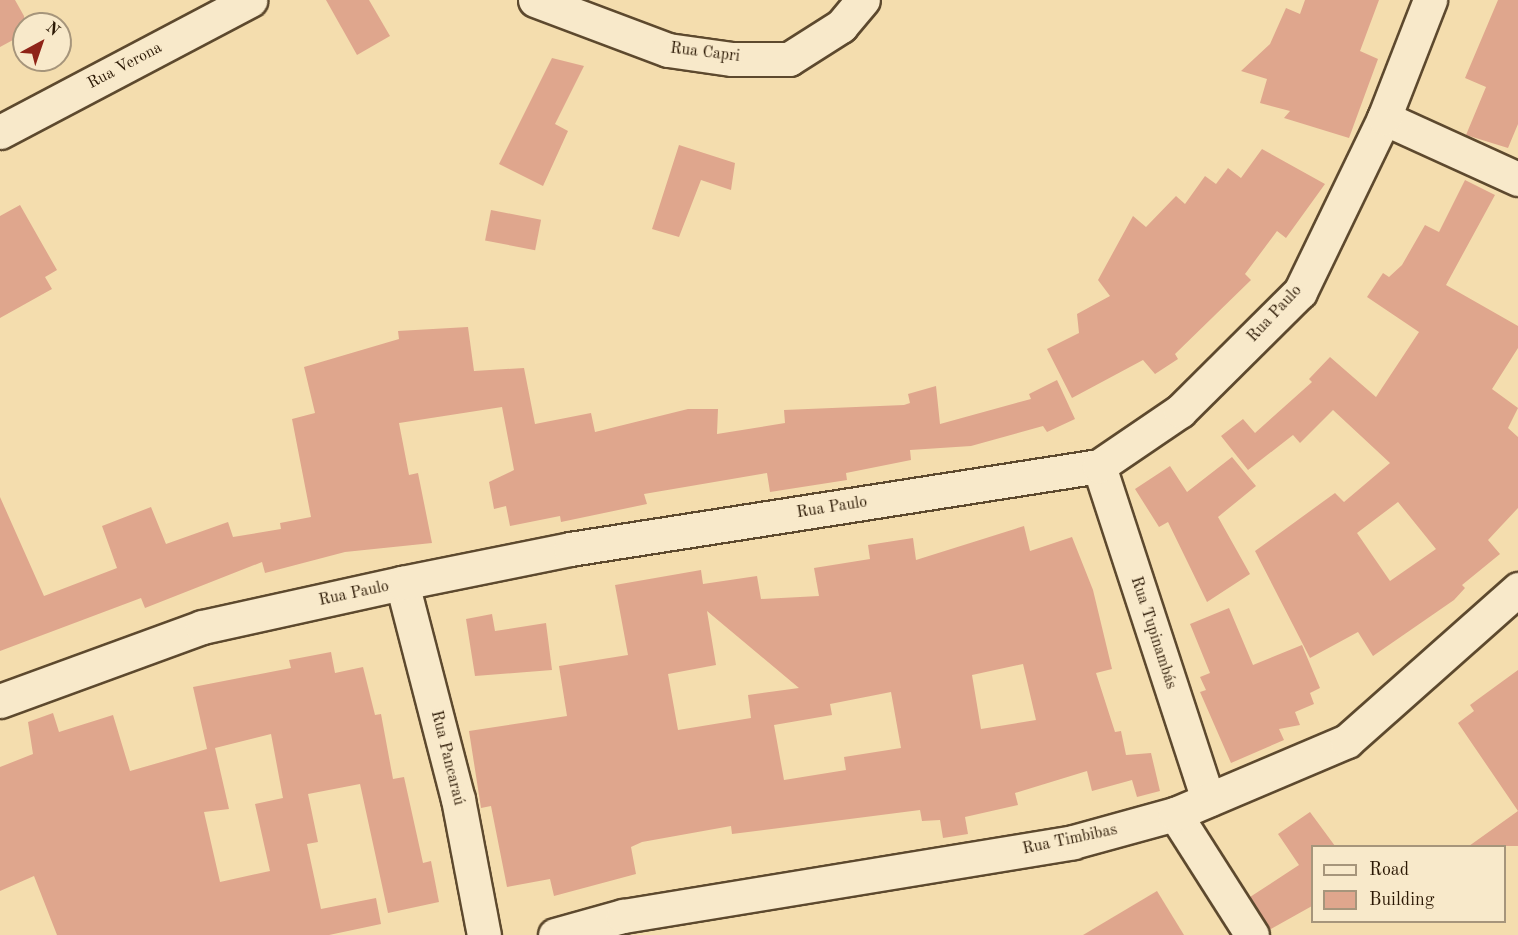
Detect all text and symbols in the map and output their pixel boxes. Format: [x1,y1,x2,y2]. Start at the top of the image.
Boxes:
north arrow [12,12,72,72]
text: N [42,20,62,40]
street label: Rua Verona [84,38,166,94]
street label: Rua Capri [669,39,741,67]
street label: Rua Paulo [1244,281,1306,347]
street label: Rua Paulo [795,493,869,523]
street label: Rua Tupinambás [1126,574,1180,692]
street label: Rua Paulo [317,577,391,611]
street label: Rua Pancaraú [426,709,468,807]
street label: Rua Timbibas [1021,821,1119,859]
legend [1311,845,1506,923]
text: Road [1369,861,1409,879]
text: Building [1369,891,1434,909]

